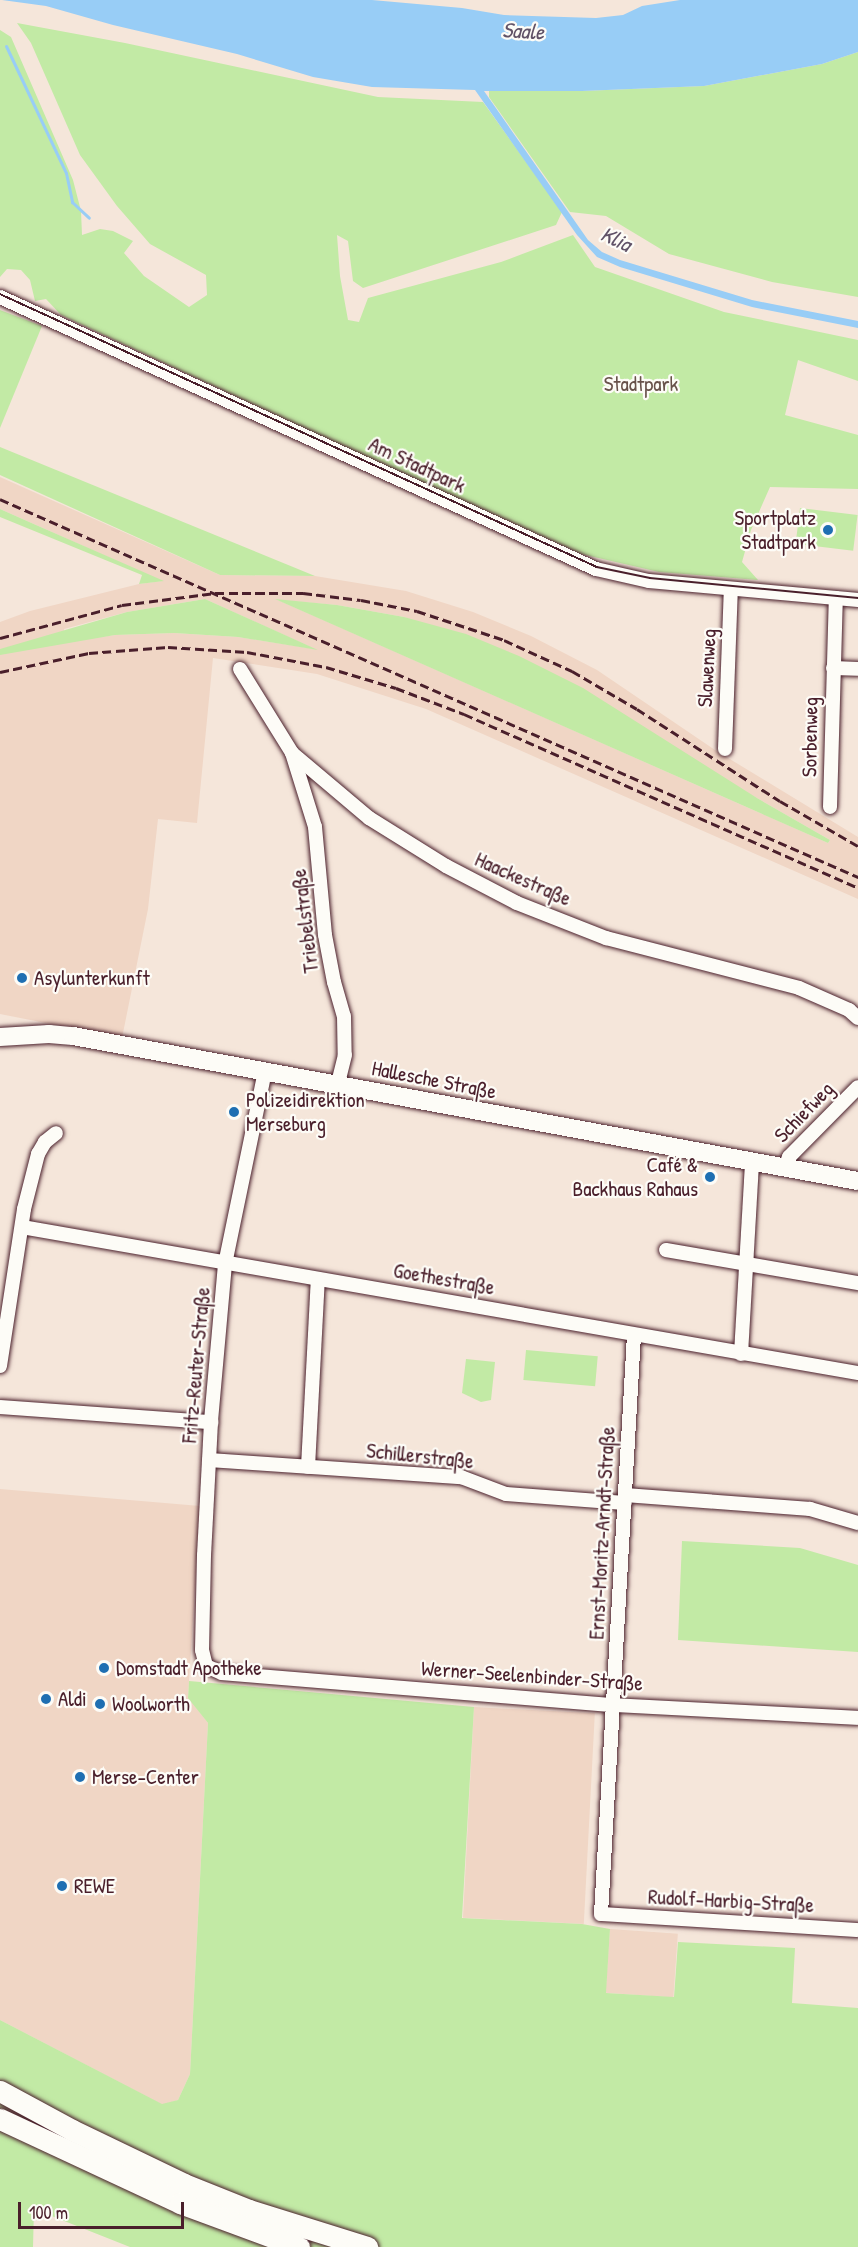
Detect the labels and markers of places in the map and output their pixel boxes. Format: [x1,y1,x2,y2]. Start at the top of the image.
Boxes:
place label: Sportplatz Stadtpark [735,505,816,555]
marker: Sportplatz Stadtpark [821,523,835,537]
place label: Asylunterkunft [34,965,150,991]
marker: Asylunterkunft [15,971,29,985]
place label: Polizeidirektion Merseburg [246,1087,365,1137]
marker: Polizeidirektion Merseburg [227,1105,241,1119]
place label: Café & Backhaus Rahaus [573,1152,698,1202]
marker: Café & Backhaus Rahaus [703,1170,717,1184]
place label: Domstadt Apotheke [116,1655,262,1681]
marker: Domstadt Apotheke [97,1661,111,1675]
place label: Aldi [58,1686,87,1712]
place label: Woolworth [112,1691,190,1717]
marker: Aldi [39,1692,53,1706]
marker: Woolworth [93,1697,107,1711]
place label: Merse-Center [92,1764,199,1790]
marker: Merse-Center [73,1770,87,1784]
place label: REWE [74,1873,115,1899]
marker: REWE [55,1879,69,1893]

